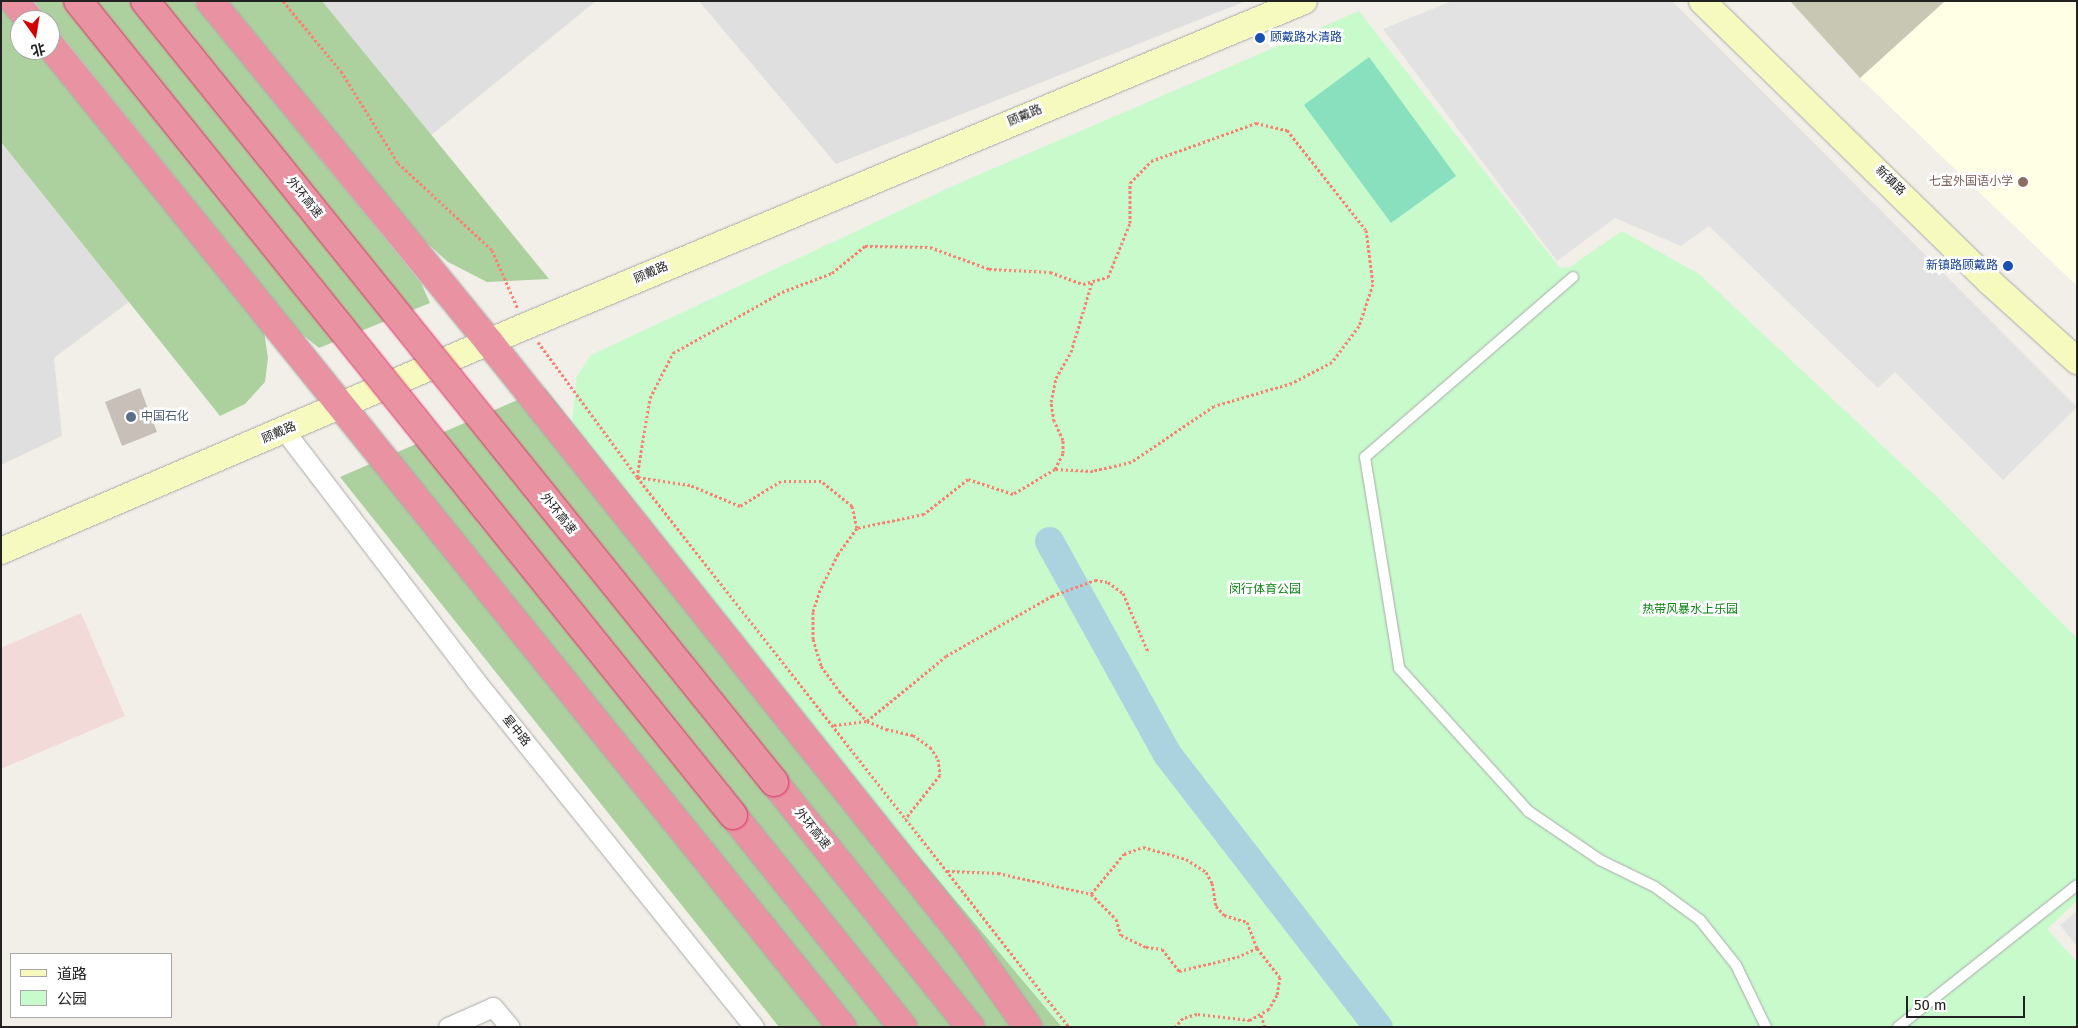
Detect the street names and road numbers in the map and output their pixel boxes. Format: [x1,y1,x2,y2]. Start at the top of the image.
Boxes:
street label: 顾戴路 [1006,102,1044,130]
street label: 新镇路 [1872,163,1908,199]
street label: 外环高速 [283,175,325,221]
street label: 顾戴路 [632,259,670,287]
street label: 顾戴路 [260,419,298,447]
street label: 外环高速 [537,491,579,537]
street label: 星中路 [499,712,533,750]
street label: 外环高速 [791,806,833,852]

